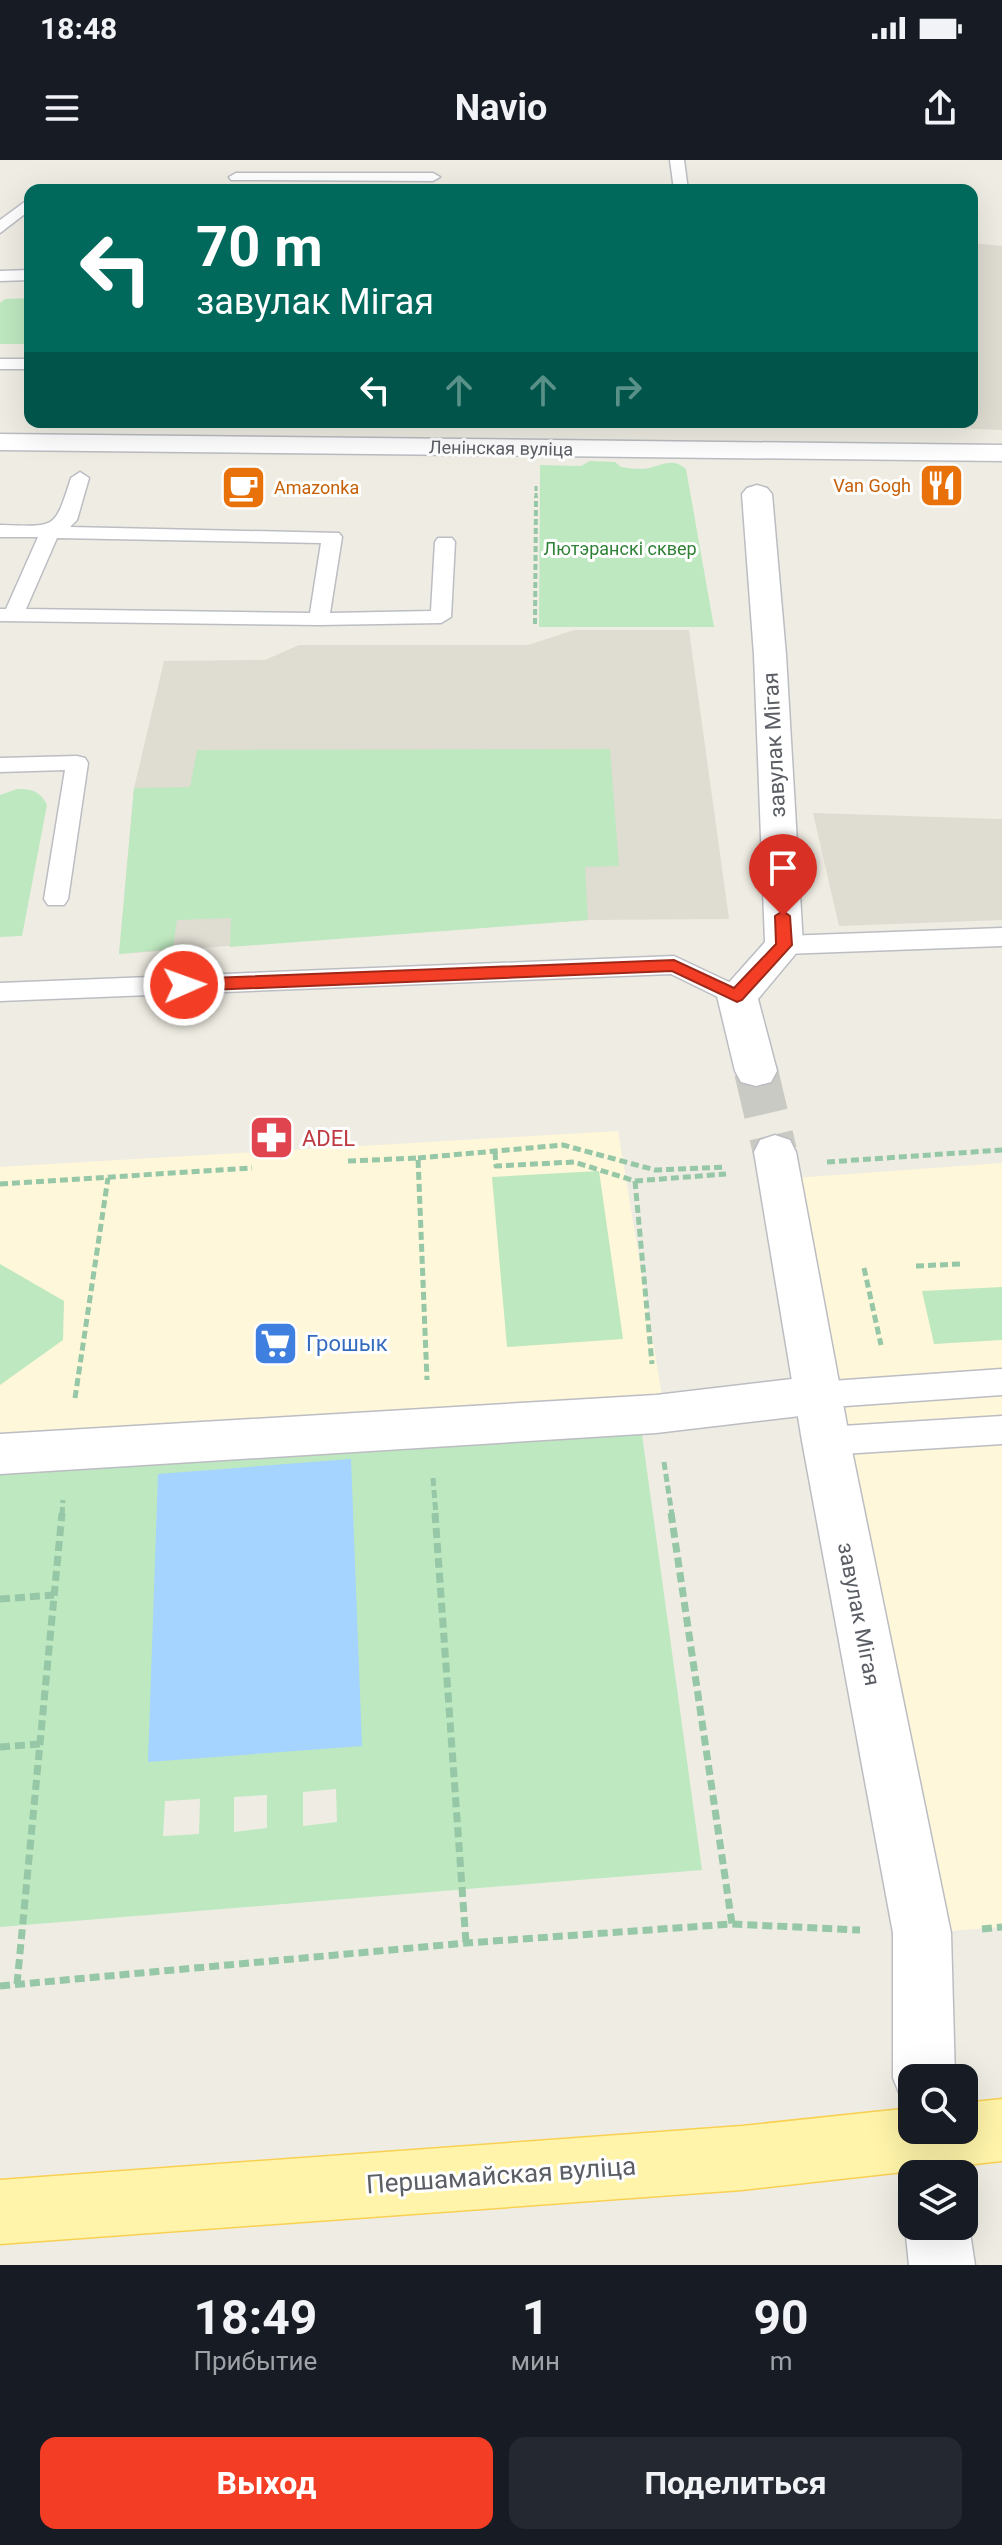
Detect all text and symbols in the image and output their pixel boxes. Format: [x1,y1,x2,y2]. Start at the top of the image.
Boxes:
text: 18:48 [40,11,117,46]
icon: menu [40,86,84,130]
icon: share [918,86,962,130]
text: Navio [455,87,547,129]
text: 70 m [196,214,323,280]
icon: left [64,216,168,320]
text: завулак Мігая [196,281,434,323]
icon: left [353,368,397,412]
icon: ahead [437,368,481,412]
icon: ahead [521,368,565,412]
icon: right [605,368,649,412]
street label: Ленінская вуліца [429,436,573,460]
restaurant icon: Van Gogh [918,461,966,509]
cafe icon: Amazonka [219,463,267,511]
place label: Van Gogh [833,475,911,496]
place label: Amazonka [274,477,359,498]
park label: Лютэранскі сквер [543,538,697,559]
street label: завулак Мігая [758,672,790,818]
pin [749,834,817,916]
icon: arrive [761,846,805,890]
position arrow [142,943,226,1027]
pharmacy icon: ADEL [247,1114,295,1162]
place label: ADEL [302,1126,355,1151]
supermarket icon: Грошык [251,1319,299,1367]
place label: Грошык [306,1331,388,1356]
street label: завулак Мігая [833,1540,885,1688]
map controls [898,2064,978,2240]
button: search [898,2064,978,2144]
street label: Першамайская вуліца [365,2151,637,2199]
button: layers [898,2160,978,2240]
text: 18:49 [194,2289,317,2346]
text: 1 [522,2289,549,2346]
text: 90 [754,2289,809,2346]
text: Прибытие [193,2346,317,2376]
text: мин [511,2346,560,2376]
text: m [770,2346,792,2376]
button: Выход [40,2437,493,2529]
button: Поделиться [509,2437,962,2529]

